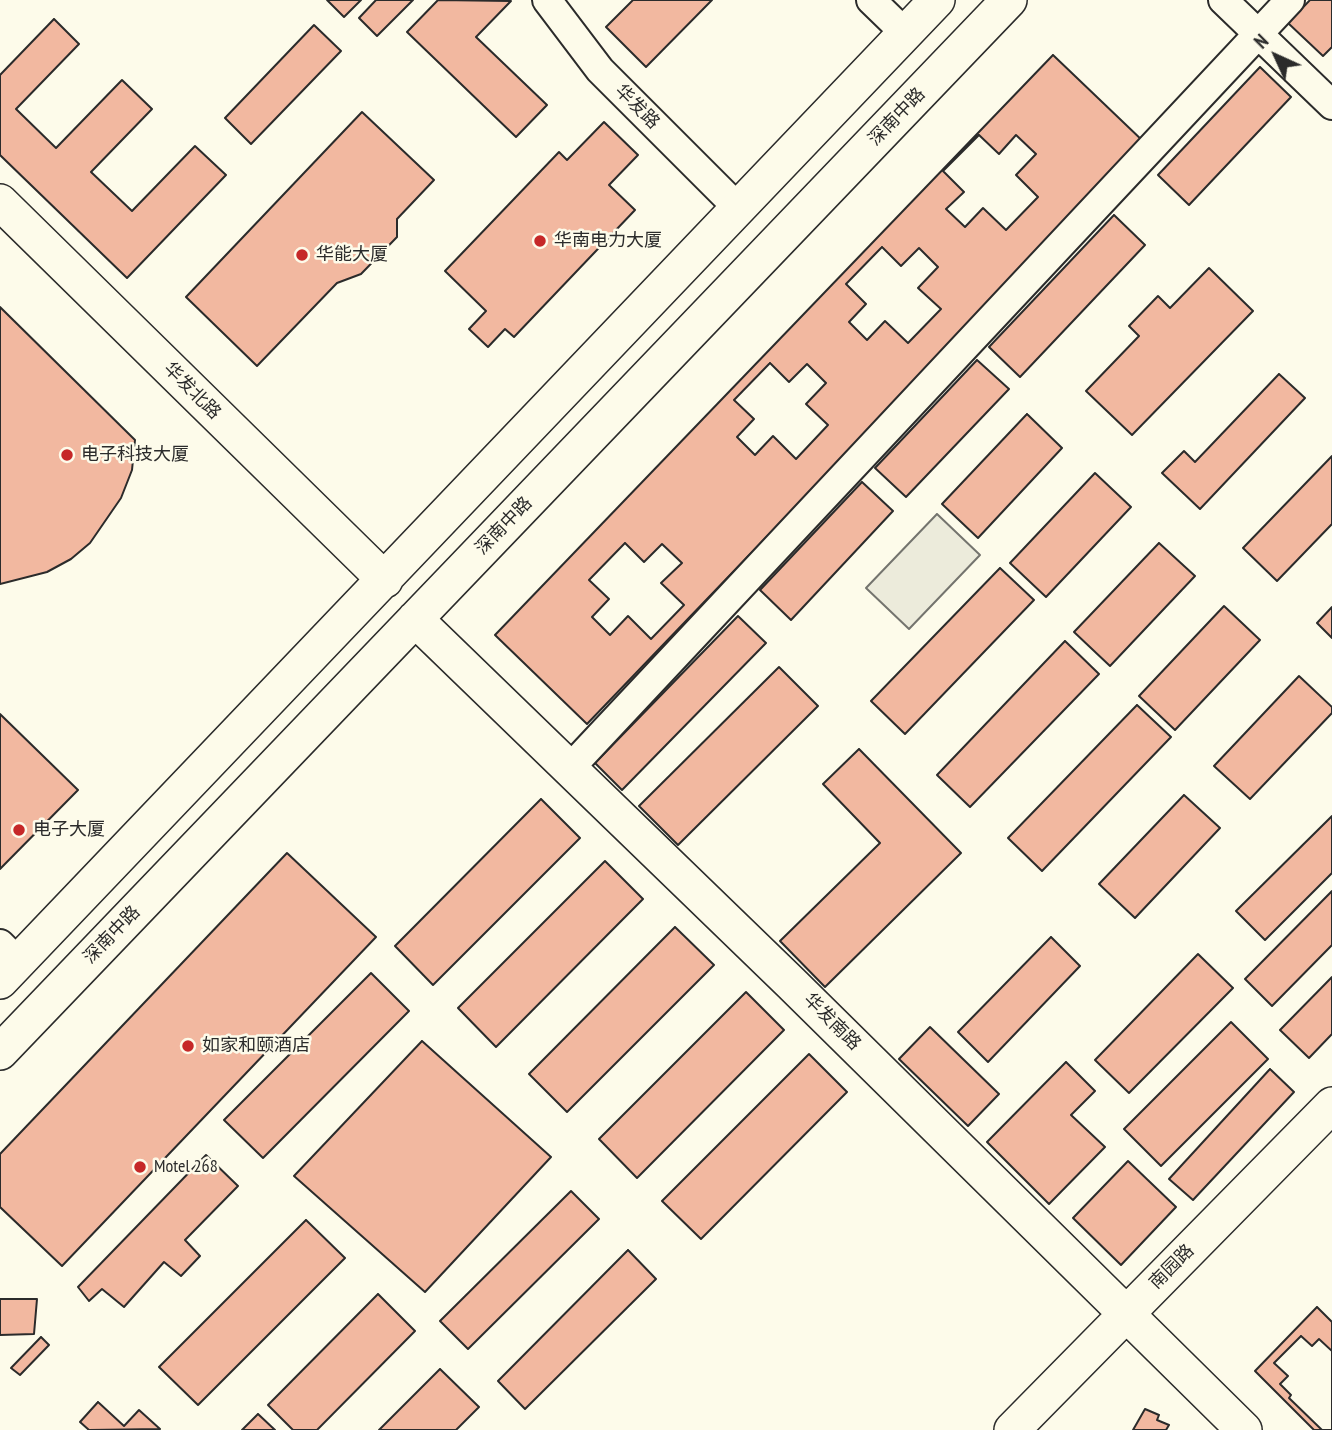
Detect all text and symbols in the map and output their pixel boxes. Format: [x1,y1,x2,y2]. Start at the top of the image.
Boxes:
north arrow [1241,21,1311,91]
text: N [1249,29,1273,53]
street label: 华发路 [610,80,664,134]
street label: 深南中路 [864,84,930,150]
place label: 华南电力大厦 [554,230,662,252]
marker: 华南电力大厦 [532,233,548,249]
place label: 华能大厦 [316,244,388,266]
marker: 华能大厦 [294,247,310,263]
street label: 华发北路 [159,358,225,424]
place label: 电子科技大厦 [81,444,189,466]
marker: 电子科技大厦 [59,447,75,463]
street label: 深南中路 [471,493,537,559]
place label: 电子大厦 [33,819,105,841]
marker: 电子大厦 [11,822,27,838]
street label: 深南中路 [79,902,145,968]
street label: 华发南路 [799,989,865,1055]
place label: 如家和颐酒店 [202,1035,310,1057]
marker: 如家和颐酒店 [180,1038,196,1054]
place label: Motel 268 [154,1156,218,1178]
marker: Motel 268 [132,1159,148,1175]
street label: 南园路 [1145,1240,1199,1294]

